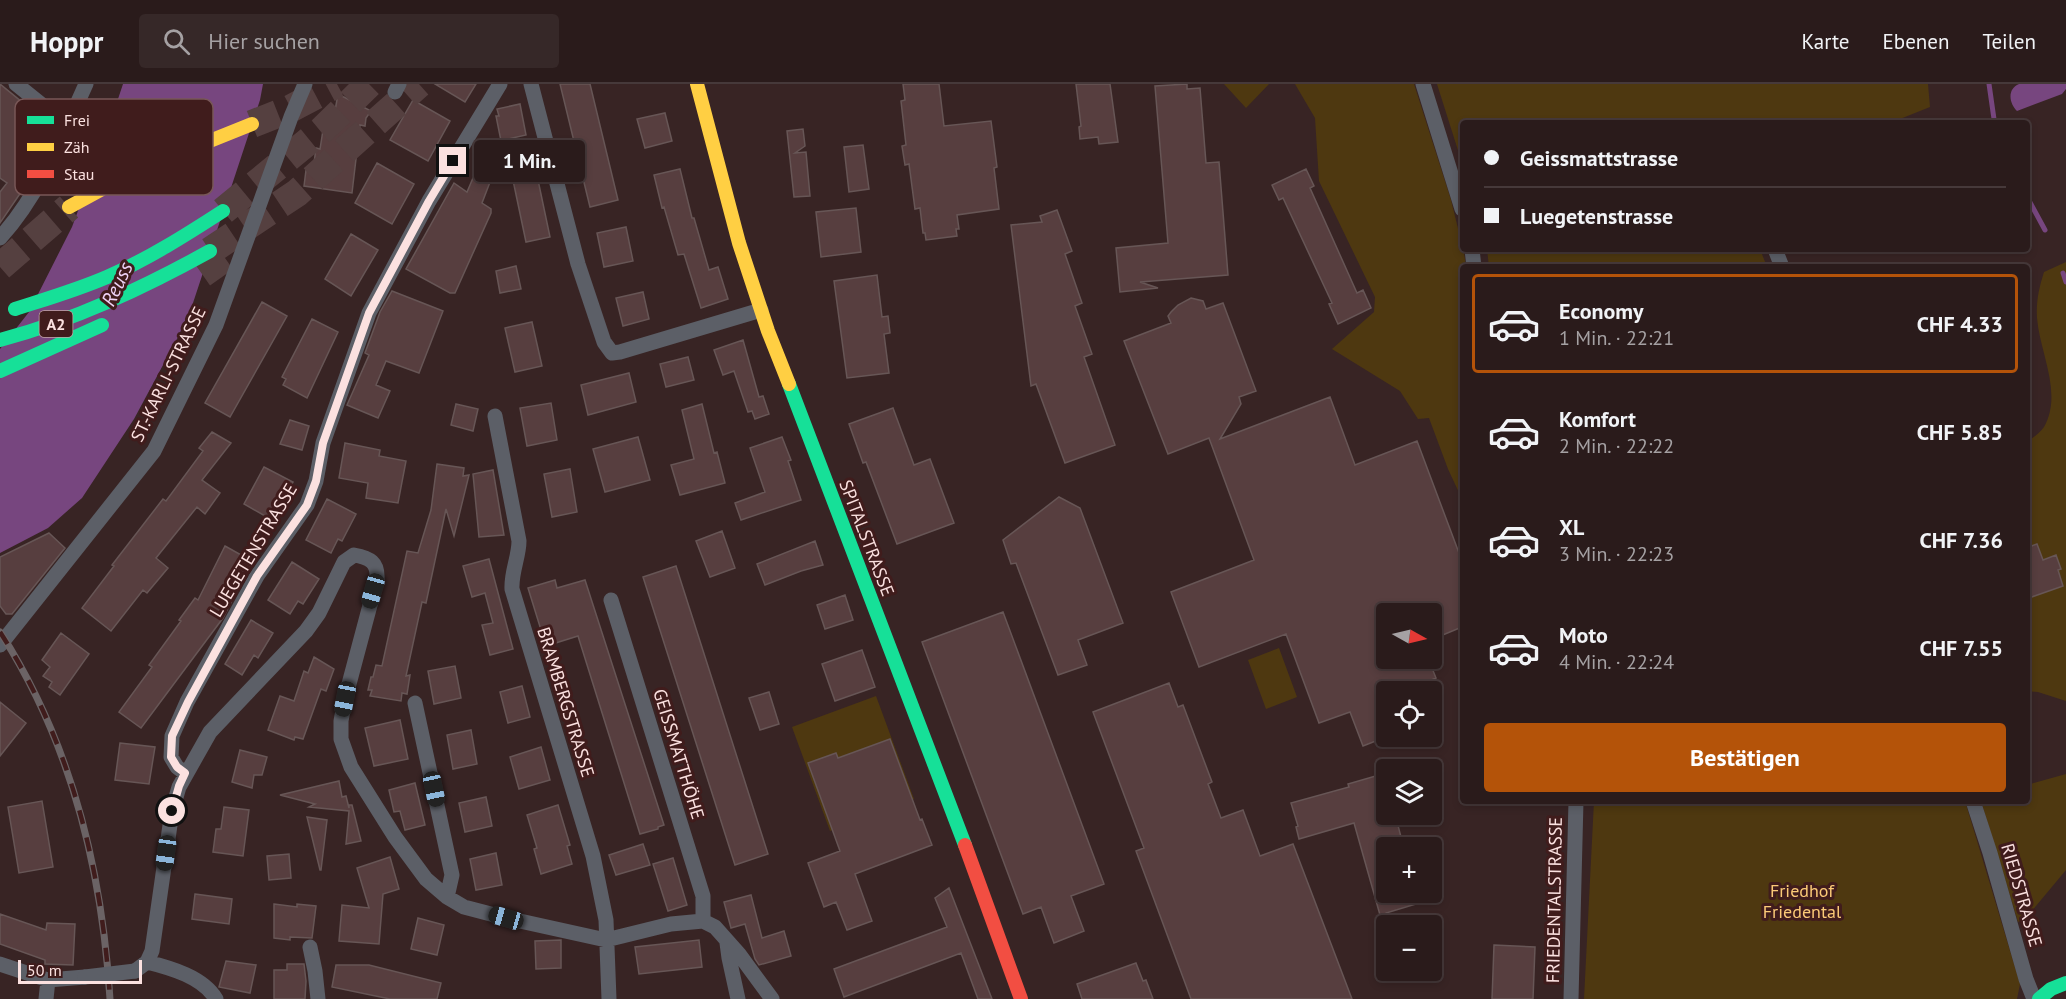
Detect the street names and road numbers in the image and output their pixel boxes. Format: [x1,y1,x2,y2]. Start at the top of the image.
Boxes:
street label: ST.-KARLI-STRASSE [125,303,211,445]
road number: A2 [40,311,72,337]
street label: SPITALSTRASSE [834,477,900,599]
street label: LUEGETENSTRASSE [204,479,302,621]
street label: BRAMBERGSTRASSE [532,624,600,780]
street label: GEISSMATTHÖHE [648,686,710,822]
street label: FRIEDENTALSTRASSE [1541,817,1567,983]
street label: RIEDSTRASSE [1996,841,2048,949]

